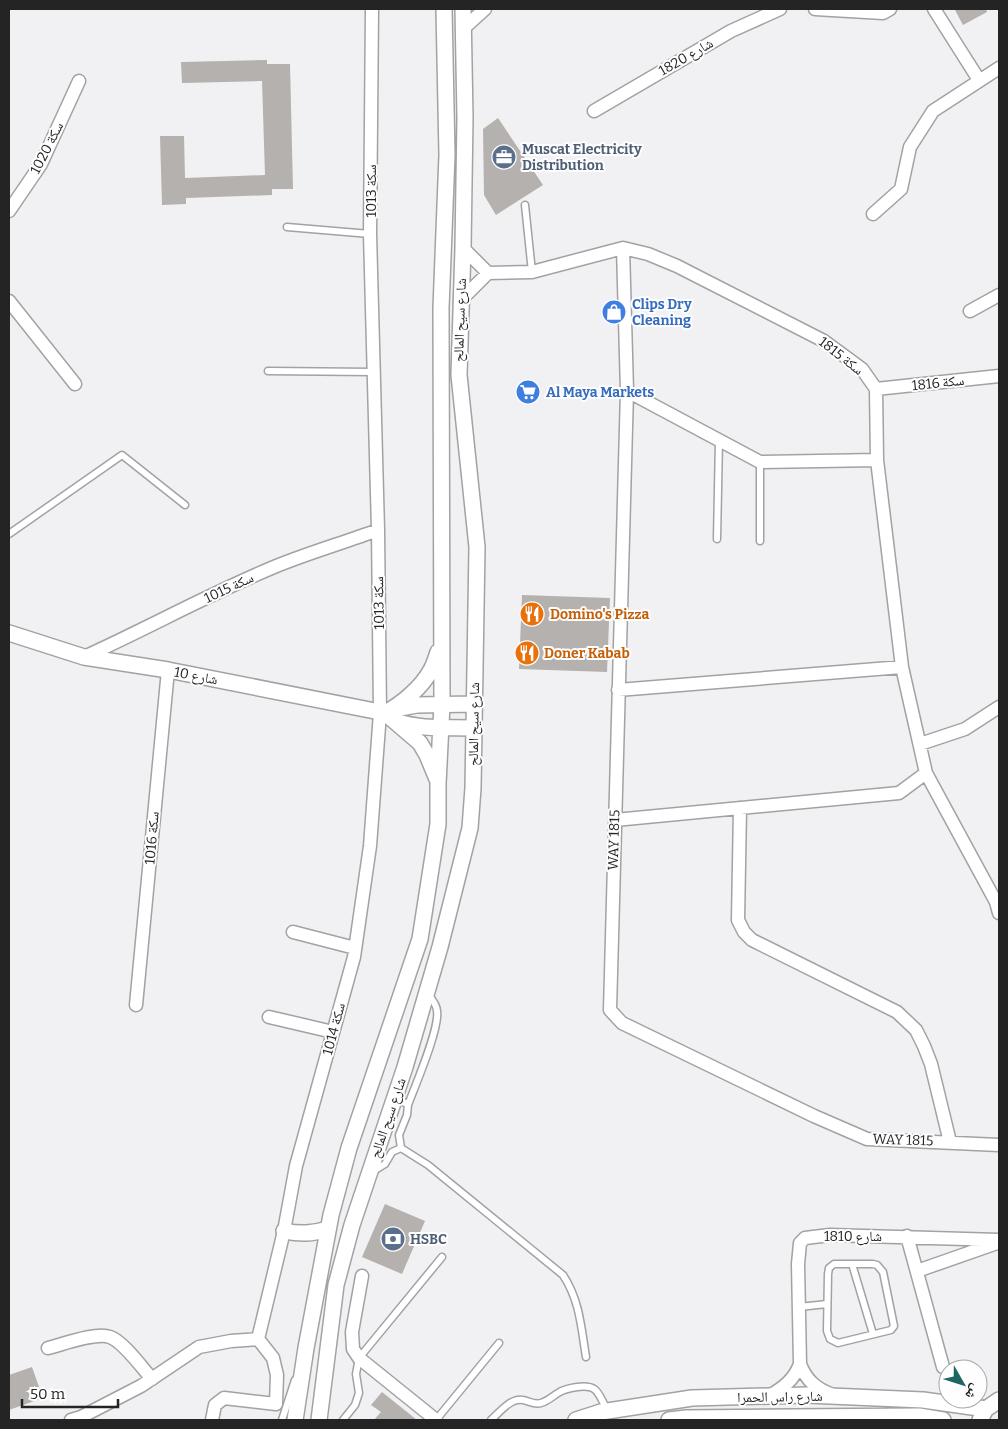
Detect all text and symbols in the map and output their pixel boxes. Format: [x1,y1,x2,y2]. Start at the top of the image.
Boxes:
street label: 1820 شارع [656,35,717,80]
street label: سكة 1020 [27,119,67,177]
place label: Muscat Electricity Distribution [522,141,642,174]
office icon: Muscat Electricity Distribution [491,144,517,170]
street label: سكة 1013 [363,164,380,218]
street label: شارع سيح المالح [450,278,471,362]
place label: Clips Dry Cleaning [632,296,692,329]
shop icon: Clips Dry Cleaning [601,299,627,325]
street label: سكة 1815 [815,333,867,379]
street label: سكة 1816 [911,372,965,394]
supermarket icon: Al Maya Markets [515,379,541,405]
place label: Al Maya Markets [546,384,654,401]
street label: سكة 1015 [202,569,256,607]
street label: سكة 1013 [370,576,388,630]
restaurant icon: Domino's Pizza [519,601,545,627]
place label: Domino's Pizza [550,606,650,623]
restaurant icon: Doner Kabab [514,640,540,666]
place label: Doner Kabab [544,645,630,662]
street label: شارع 10 [173,663,219,690]
street label: شارع سيح المالح [465,682,484,766]
street label: WAY 1815 [604,809,624,871]
street label: سكة 1016 [141,811,163,865]
street label: سكة 1014 [319,1001,349,1057]
street label: شارع سيح المالح [366,1076,411,1161]
street label: WAY 1815 [872,1130,934,1150]
bank icon: HSBC [380,1226,406,1252]
street label: شارع 1810 [824,1228,882,1246]
place label: HSBC [410,1231,447,1248]
north arrow [938,1359,988,1409]
scale bar [22,1376,119,1408]
text: ش [961,1381,984,1403]
text: 50 m [30,1385,66,1403]
street label: شارع راس الحمرا [737,1388,823,1407]

